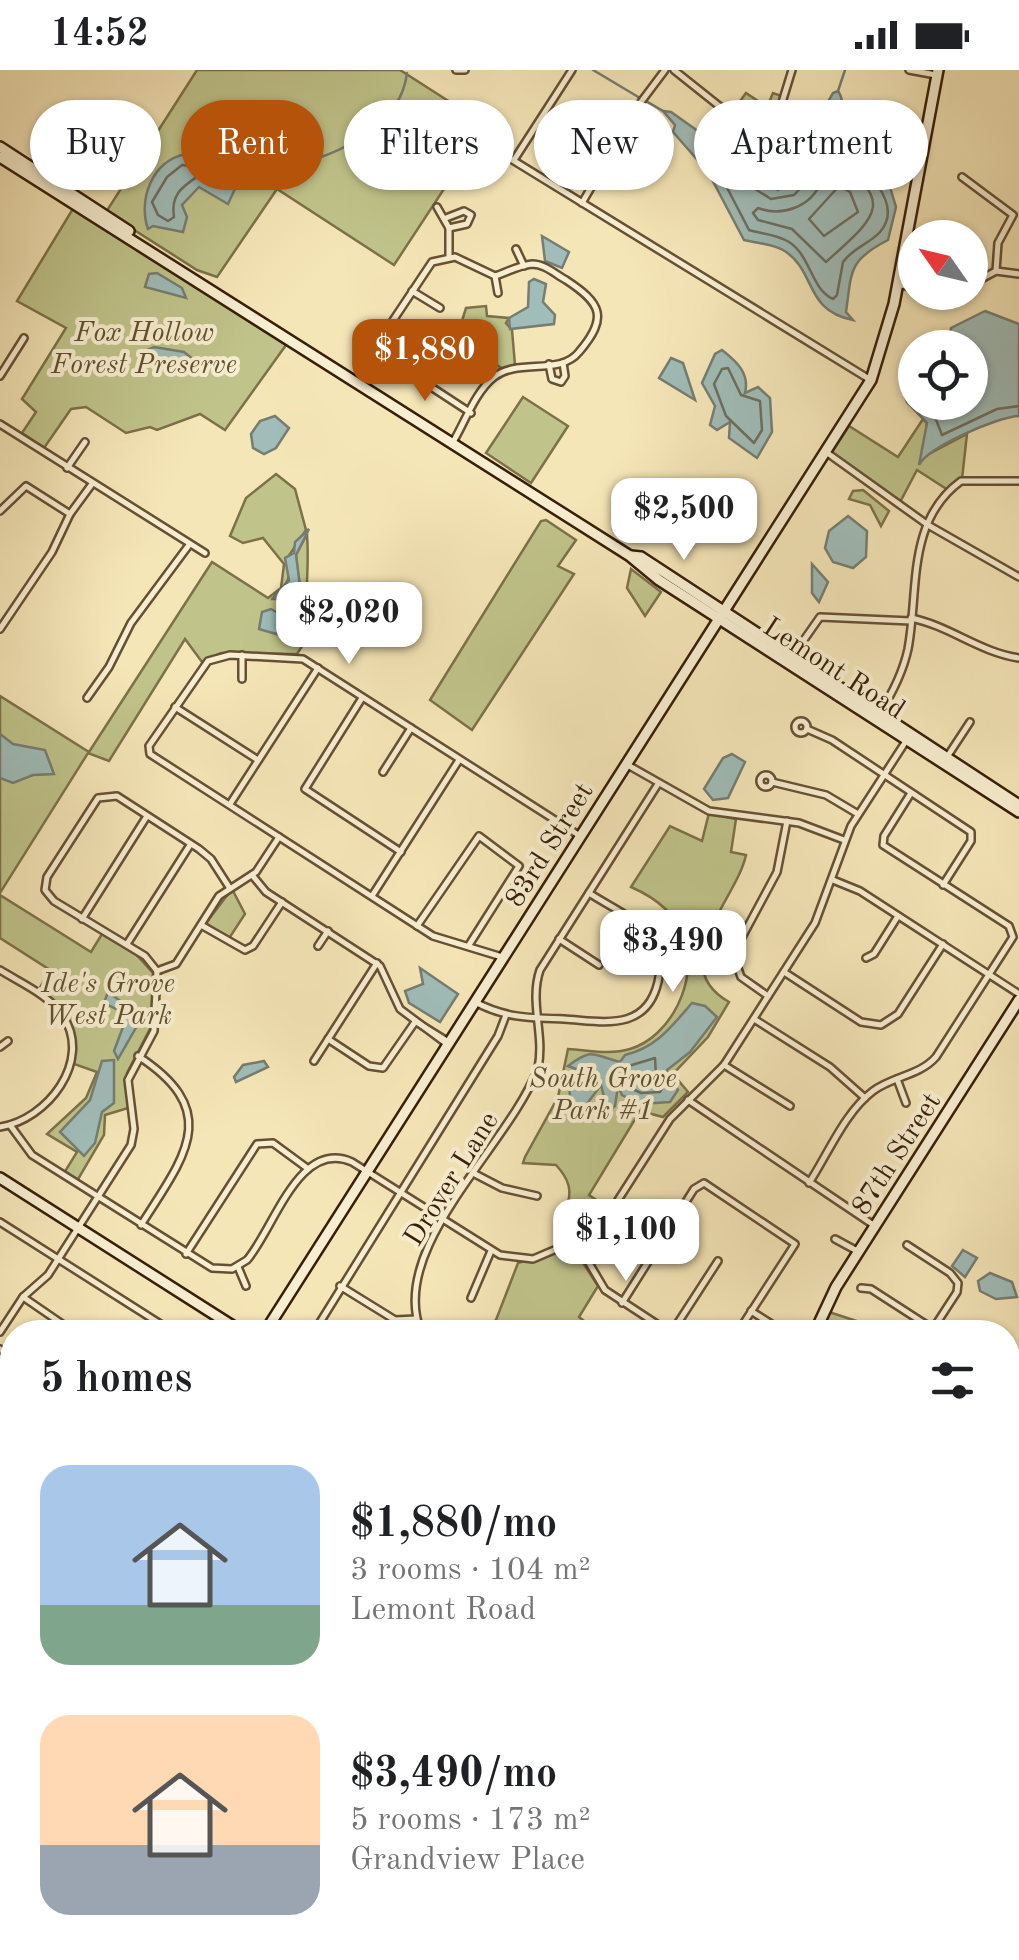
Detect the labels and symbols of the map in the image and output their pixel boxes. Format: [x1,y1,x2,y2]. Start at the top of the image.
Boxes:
north arrow [898,220,988,310]
pin: $1,880 [344,319,506,404]
park label: Fox Hollow Forest Preserve [50,320,237,380]
pin: $2,500 [603,478,765,563]
pin: $2,020 [268,582,430,667]
street label: Lemont Road [757,613,909,726]
street label: 83rd Street [501,779,600,913]
pin: $3,490 [592,910,754,995]
park label: Ide's Grove West Park [40,971,175,1031]
park label: South Grove Park #1 [529,1066,677,1126]
street label: 87th Street [848,1088,947,1221]
street label: Drover Lane [400,1108,505,1252]
pin: $1,100 [545,1199,707,1284]

